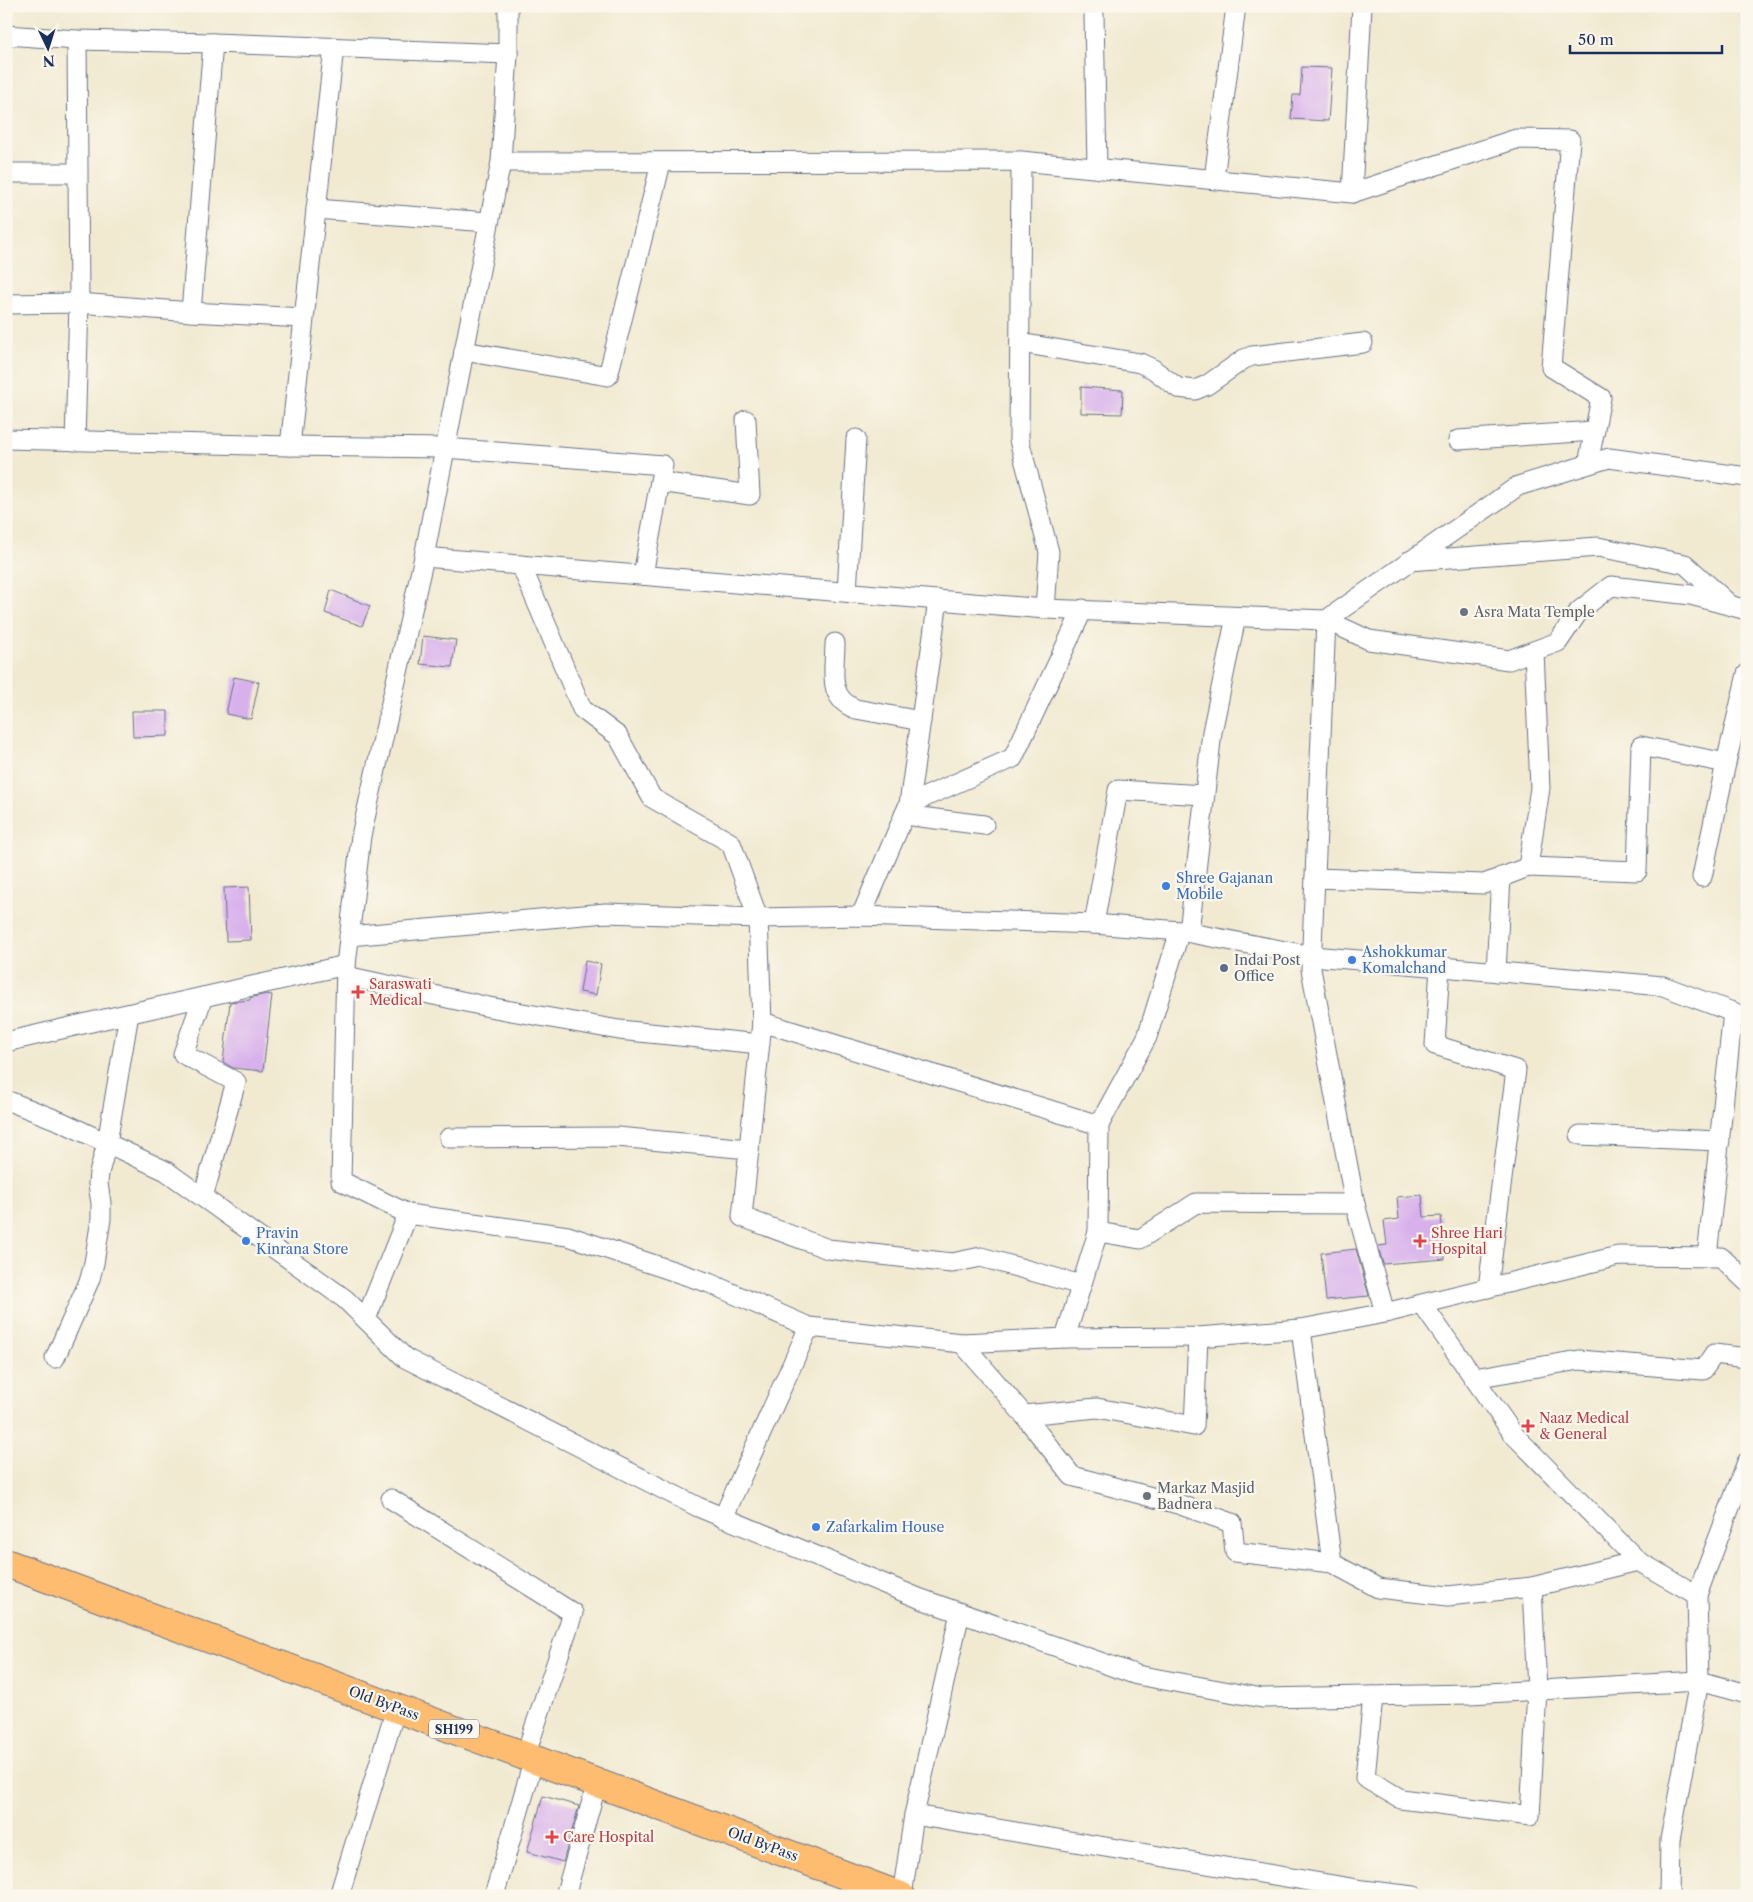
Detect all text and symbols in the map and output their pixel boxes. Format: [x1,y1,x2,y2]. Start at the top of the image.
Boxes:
north arrow [22,22,72,72]
scale bar [1570,22,1723,54]
text: 50 m [1578,30,1614,49]
text: N [42,52,56,70]
place label: Asra Mata Temple [1473,603,1595,621]
marker: Asra Mata Temple [1458,606,1470,618]
place label: Shree Gajanan Mobile [1176,869,1273,903]
marker: Shree Gajanan Mobile [1160,880,1172,892]
place label: Ashokkumar Komalchand [1361,943,1447,977]
place label: Indai Post Office [1234,951,1300,985]
marker: Ashokkumar Komalchand [1346,954,1358,966]
marker: Indai Post Office [1218,962,1230,974]
place label: Saraswati Medical [369,975,432,1009]
marker: Saraswati Medical [351,985,365,999]
place label: Pravin Kinrana Store [256,1224,348,1258]
place label: Shree Hari Hospital [1431,1224,1503,1258]
marker: Shree Hari Hospital [1413,1234,1427,1248]
marker: Pravin Kinrana Store [240,1235,252,1247]
place label: Naaz Medical & General [1539,1409,1629,1443]
marker: Naaz Medical & General [1521,1419,1535,1433]
place label: Markaz Masjid Badnera [1157,1479,1255,1513]
marker: Markaz Masjid Badnera [1141,1490,1153,1502]
place label: Zafarkalim House [826,1518,944,1536]
marker: Zafarkalim House [810,1521,822,1533]
street label: Old ByPass [346,1682,422,1724]
road number: SH199 [429,1720,479,1738]
street label: Old ByPass [725,1823,801,1865]
place label: Care Hospital [563,1828,654,1846]
marker: Care Hospital [545,1830,559,1844]

